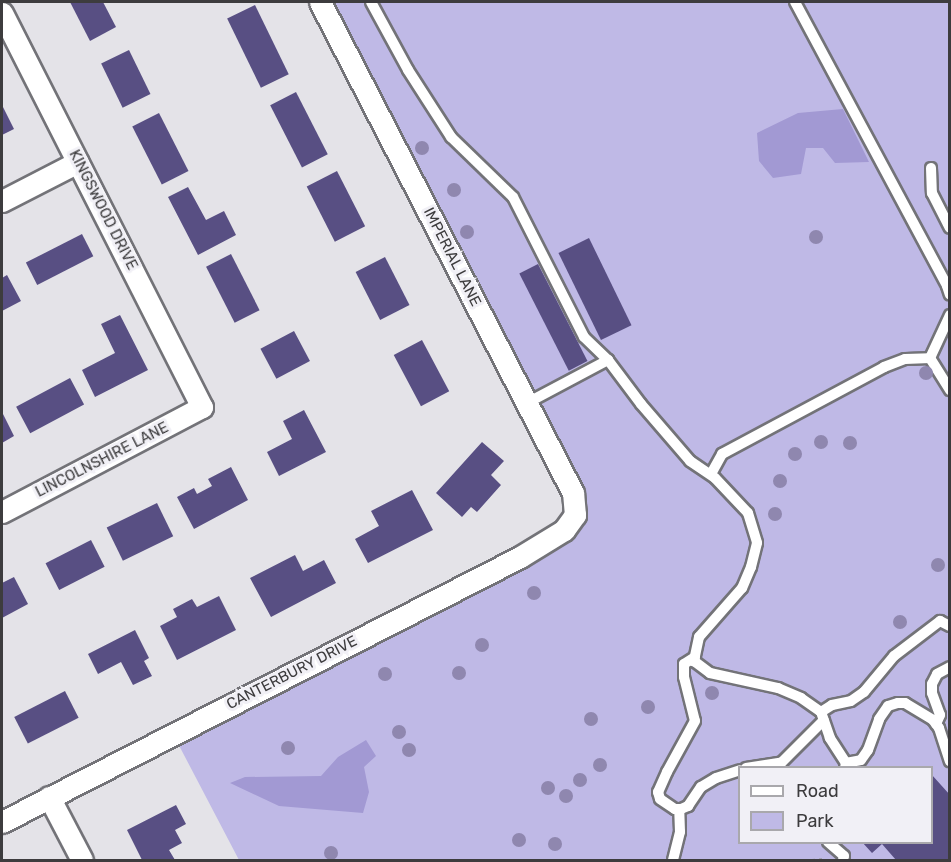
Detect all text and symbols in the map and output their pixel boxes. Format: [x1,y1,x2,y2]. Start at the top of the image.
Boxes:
street label: KINGSWOOD DRIVE [65,147,141,273]
street label: IMPERIAL LANE [419,204,485,310]
street label: LINCOLNSHIRE LANE [33,419,171,501]
street label: CANTERBURY DRIVE [224,632,360,714]
legend [738,766,933,844]
text: Road [796,780,839,802]
text: Park [796,810,833,832]

